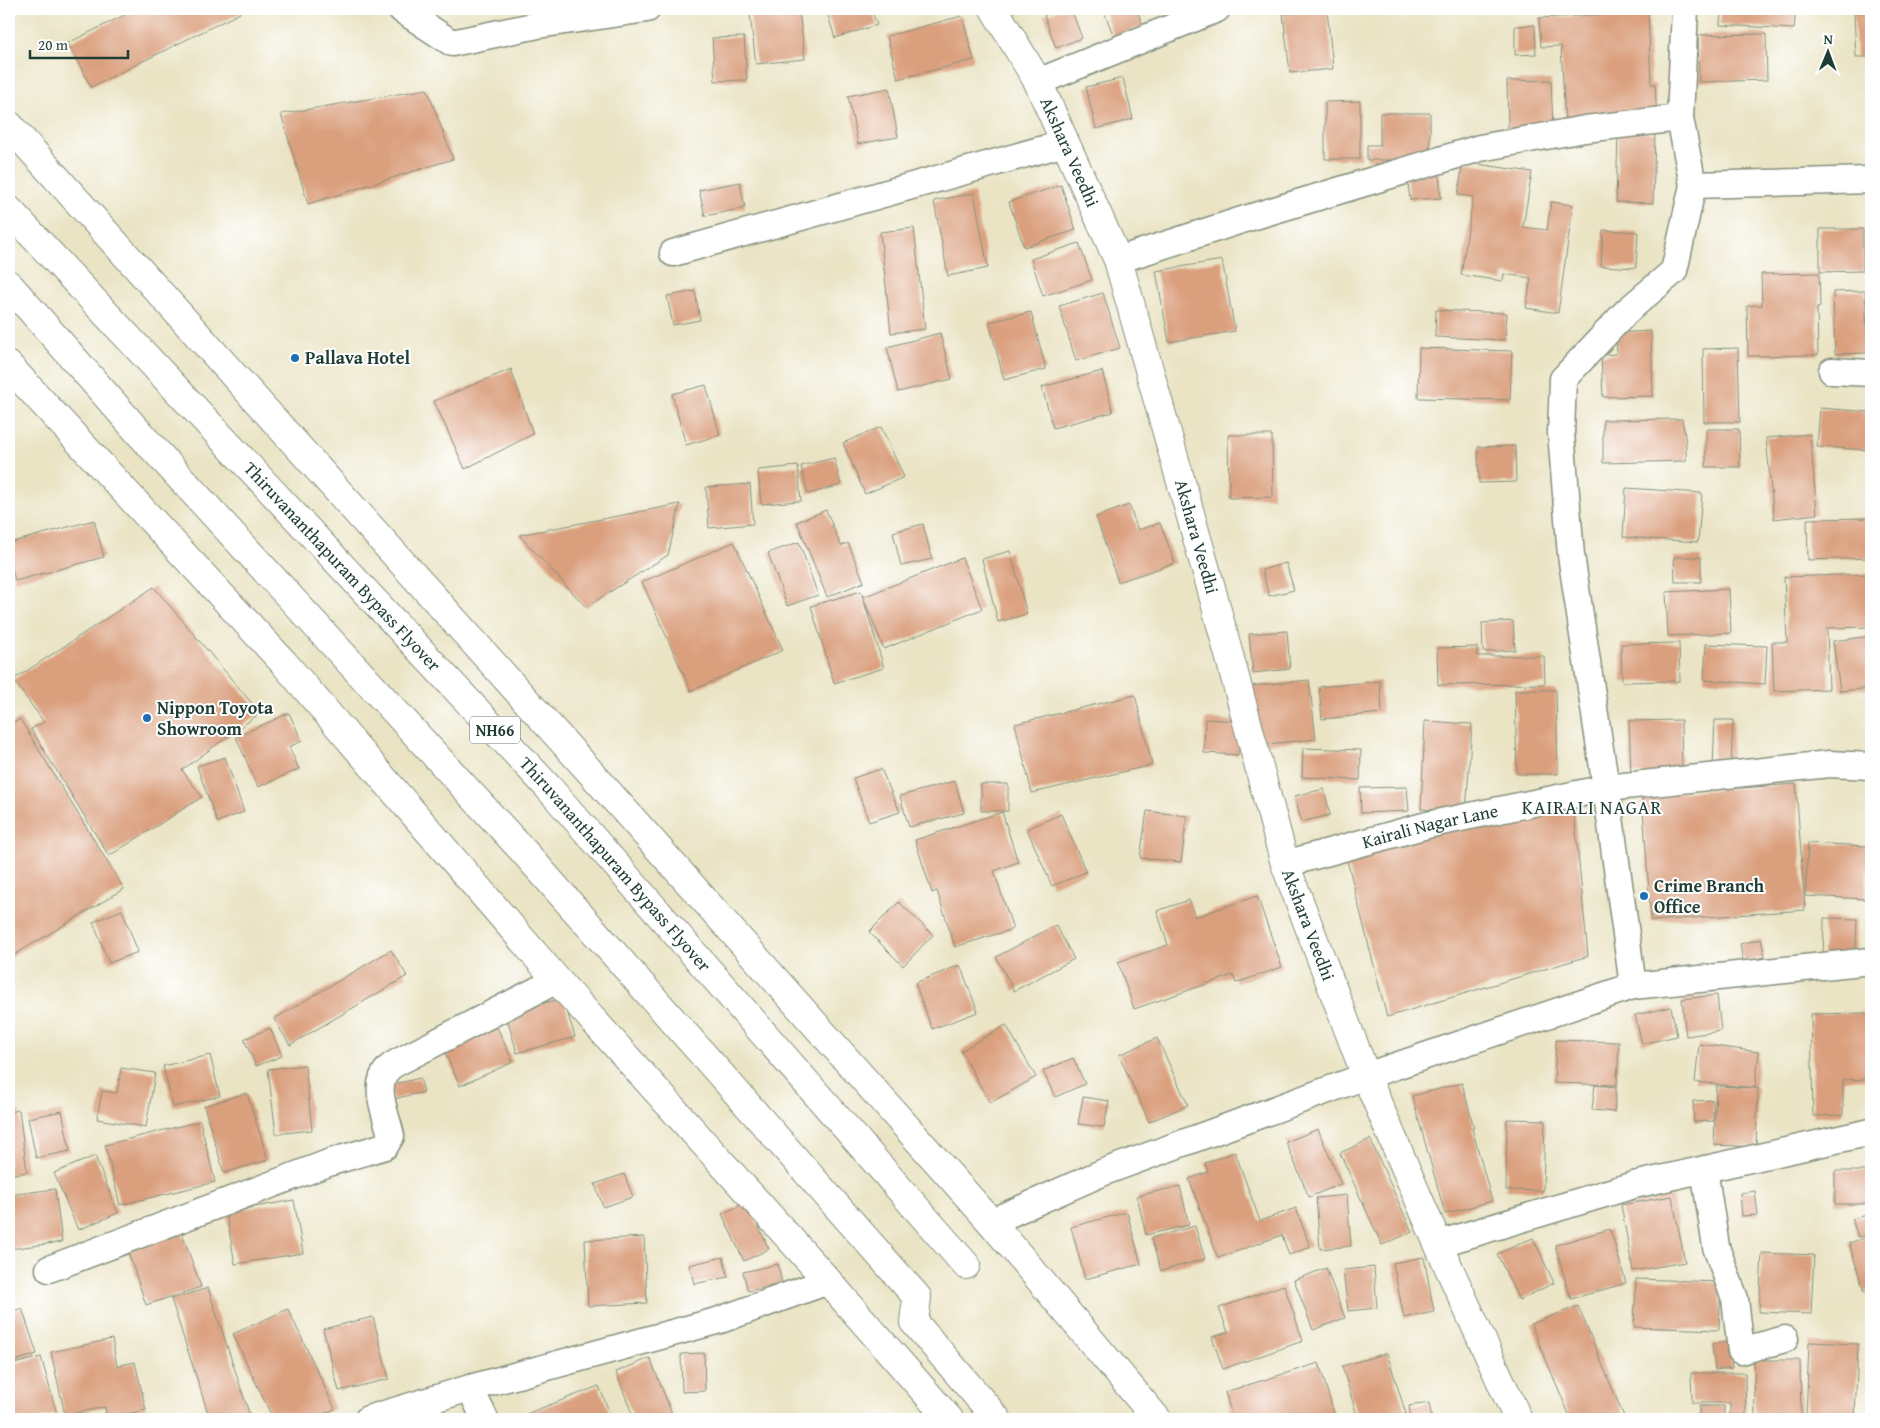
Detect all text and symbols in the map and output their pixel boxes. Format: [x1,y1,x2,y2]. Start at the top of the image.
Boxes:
scale bar [30,28,128,60]
north arrow [1802,28,1852,78]
text: N [1823,29,1834,49]
text: 20 m [38,34,69,55]
street label: Akshara Veedhi [1033,92,1106,211]
place label: Pallava Hotel [305,344,411,371]
marker: Pallava Hotel [289,352,301,364]
street label: Thiruvananthapuram Bypass Flyover [238,455,448,678]
street label: Akshara Veedhi [1168,476,1226,597]
place label: Nippon Toyota Showroom [157,694,274,742]
marker: Nippon Toyota Showroom [141,712,153,724]
road number: NH66 [470,716,520,744]
street label: Thiruvananthapuram Bypass Flyover [513,750,718,978]
district label: KAIRALI NAGAR [1522,793,1662,821]
street label: Kairali Nagar Lane [1359,797,1500,855]
street label: Akshara Veedhi [1275,865,1342,984]
place label: Crime Branch Office [1654,872,1764,920]
marker: Crime Branch Office [1638,890,1650,902]

